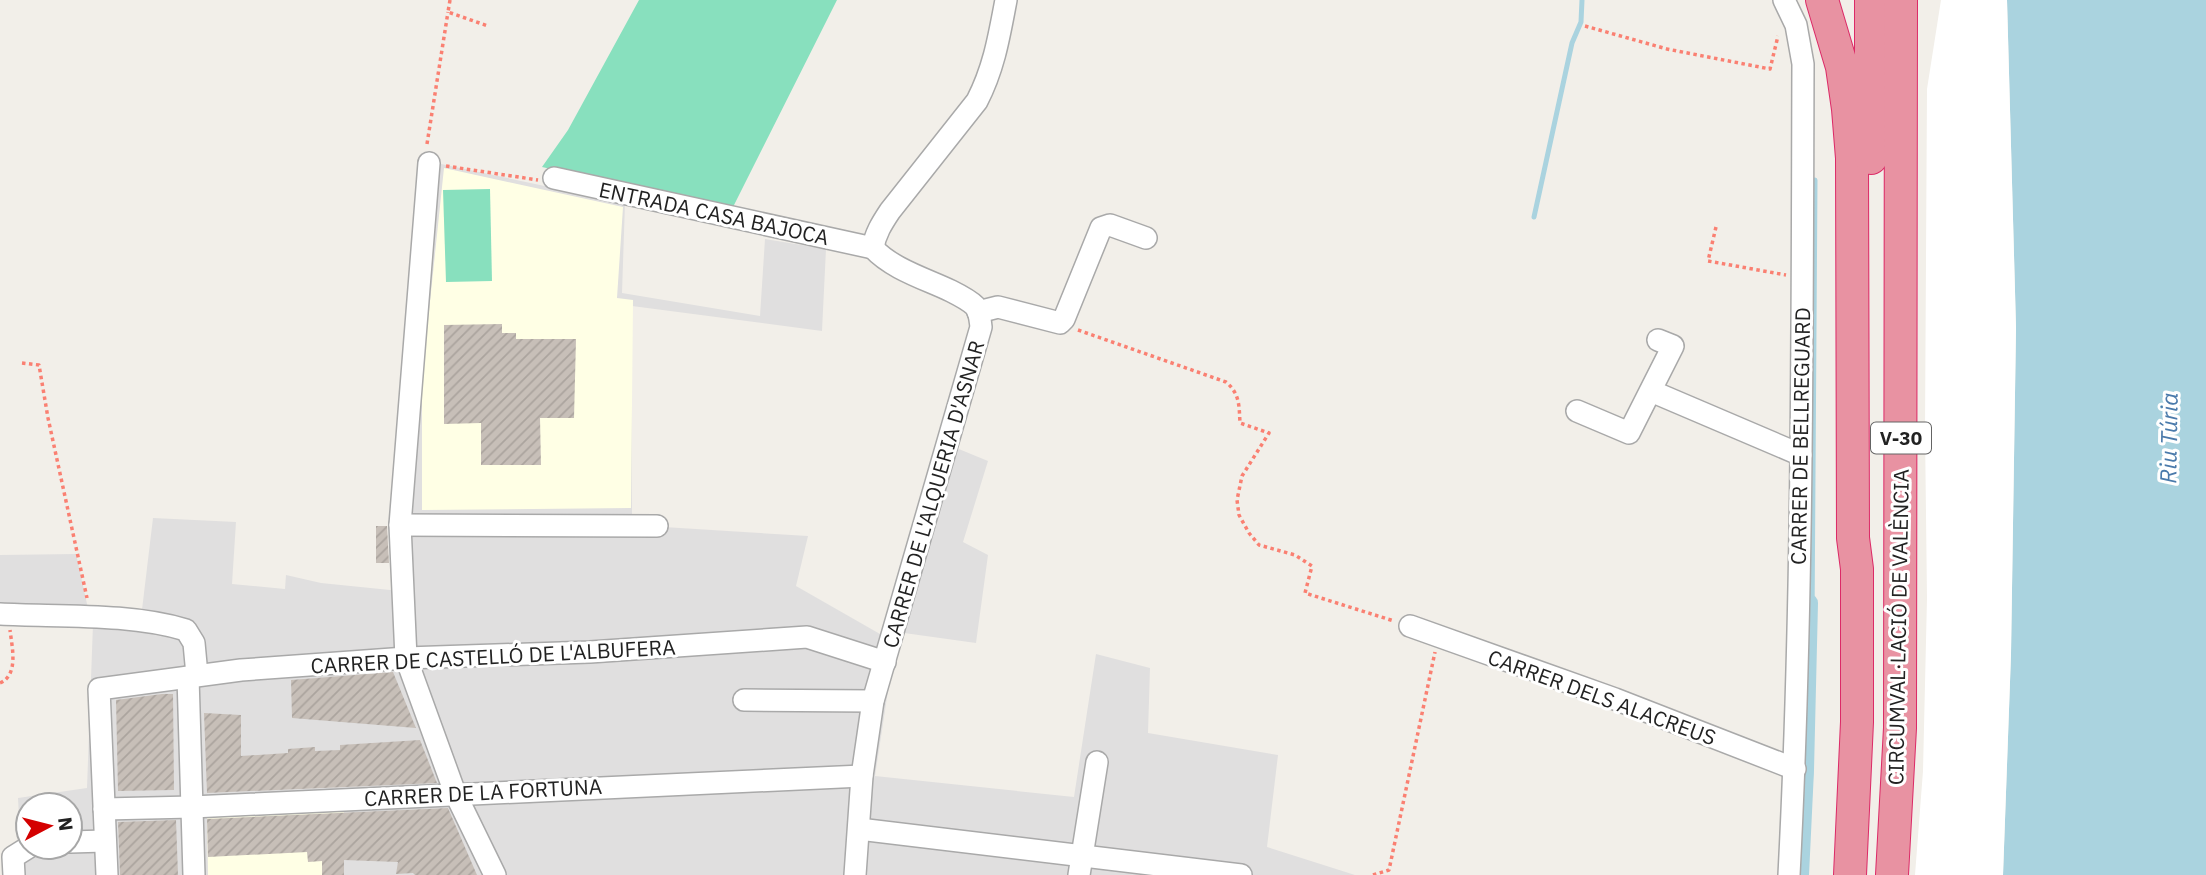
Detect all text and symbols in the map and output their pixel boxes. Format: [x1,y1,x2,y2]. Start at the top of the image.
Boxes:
street label: ENTRADA CASA BAJOCA [596,175,832,251]
street label: CARRER DE BELLREGUARD [1784,307,1816,565]
street label: CARRER DE L'ALQUERIA D'ASNAR [876,337,990,651]
water label: Riu Túria [2152,392,2184,484]
road number: V-30 [1871,422,1931,453]
street label: CIRCUMVAL·LACIÓ DE VALÈNCIA [1881,469,1915,785]
street label: CARRER DE CASTELLÓ DE L'ALBUFERA [310,632,676,680]
street label: CARRER DELS ALACREUS [1484,643,1720,751]
street label: CARRER DE LA FORTUNA [363,772,603,812]
north arrow [14,791,84,861]
text: N [53,816,79,832]

